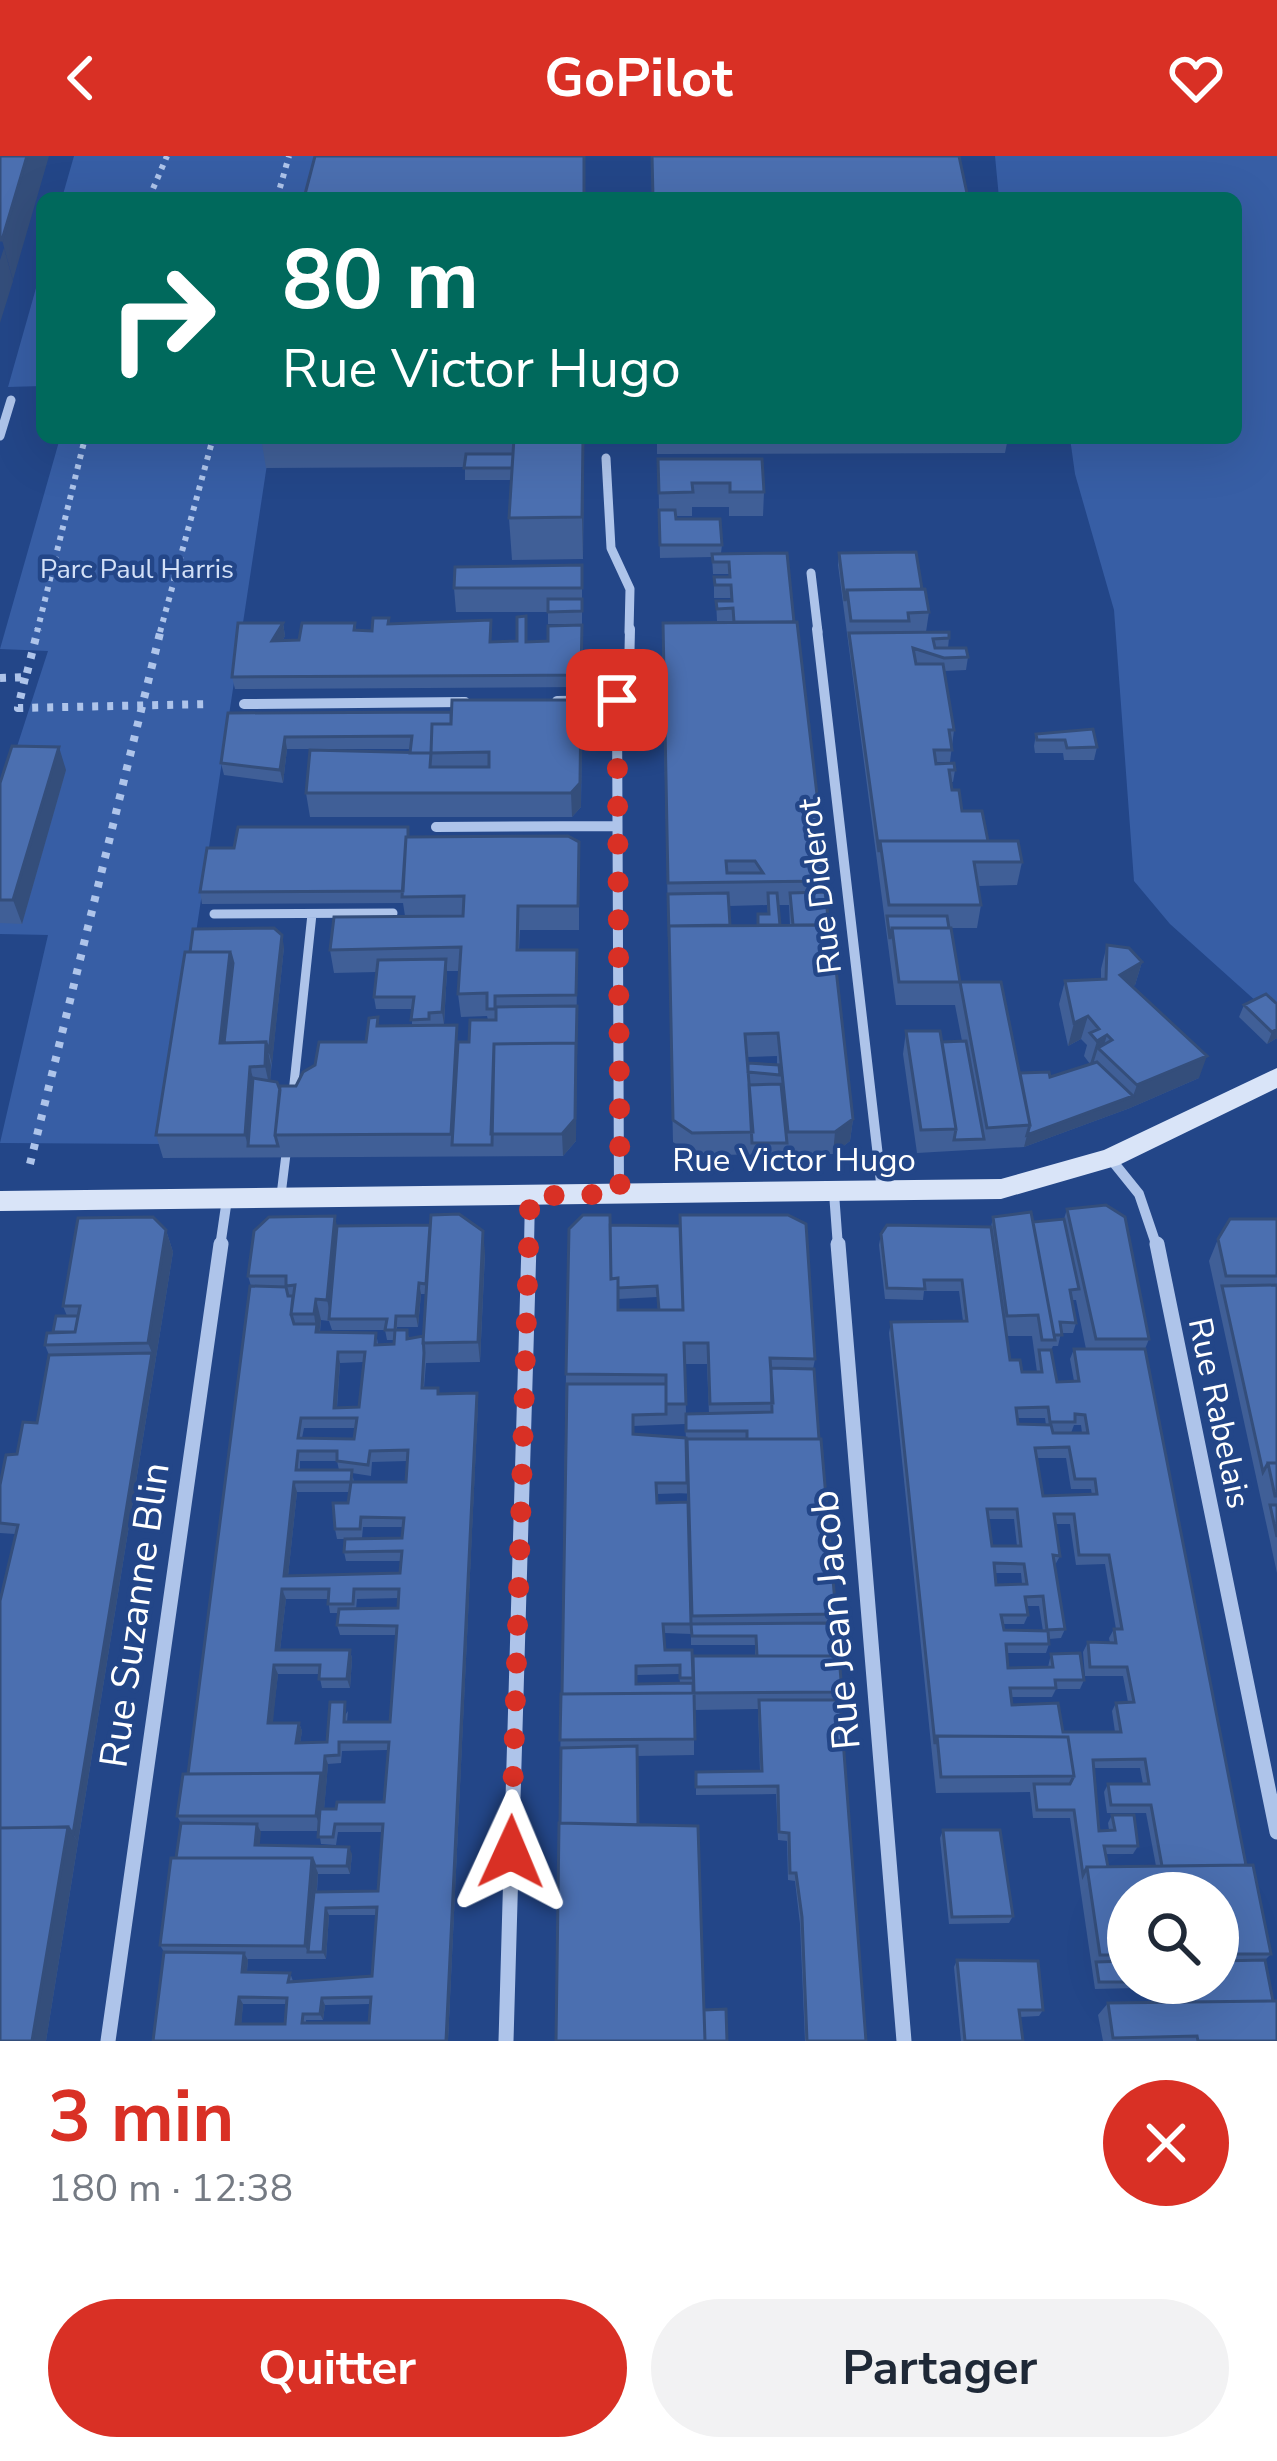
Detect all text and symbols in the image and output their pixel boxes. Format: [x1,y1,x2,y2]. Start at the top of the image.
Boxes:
text: GoPilot [544,41,733,115]
icon: back [48,45,114,111]
icon: heart [1163,45,1229,111]
text: 80 m [282,223,479,338]
icon: right [84,240,240,396]
text: Rue Victor Hugo [282,332,681,406]
park label: Parc Paul Harris [40,551,234,588]
pin [566,649,668,751]
icon: arrive [584,667,650,733]
street label: Rue Diderot [787,795,853,977]
street label: Rue Victor Hugo [672,1138,916,1183]
street label: Rue Rabelais [1177,1314,1261,1512]
street label: Rue Suzanne Blin [87,1459,183,1771]
street label: Rue Jean Jacob [798,1488,874,1752]
position arrow [448,1789,574,1915]
map controls [1107,1872,1239,2004]
button: search [1107,1872,1239,2004]
text: 3 min [48,2068,234,2166]
button: close [1103,2080,1229,2206]
text: 180 m · 12:38 [48,2162,293,2215]
button: Quitter [48,2299,627,2437]
button: Partager [651,2299,1229,2437]

